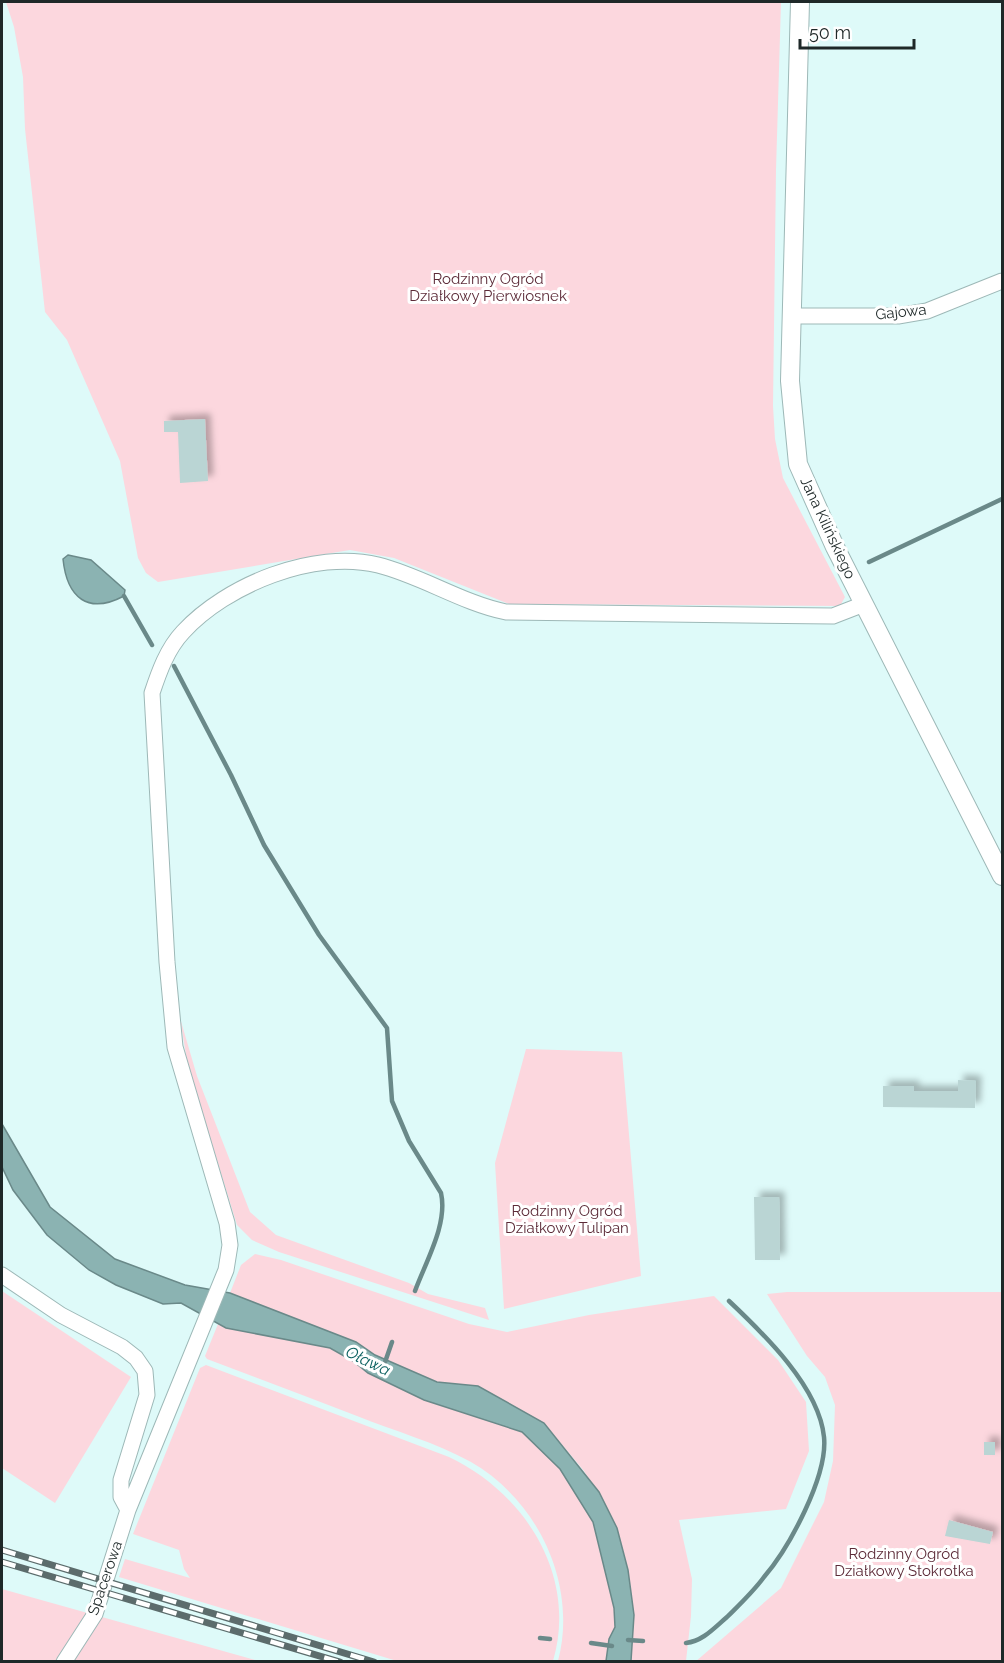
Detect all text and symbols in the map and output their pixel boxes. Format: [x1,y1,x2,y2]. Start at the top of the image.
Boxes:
scale bar [800,12,914,50]
text: 50 m [809,22,851,43]
park label: Rodzinny Ogród Działkowy Pierwiosnek [409,270,567,305]
street label: Gajowa [875,300,927,324]
street label: Jana Kilińskiego [796,474,860,582]
park label: Rodzinny Ogród Działkowy Tulipan [505,1202,629,1237]
water label: Oława [343,1342,394,1380]
street label: Spacerowa [84,1538,126,1618]
park label: Rodzinny Ogród Działkowy Stokrotka [834,1545,974,1580]

